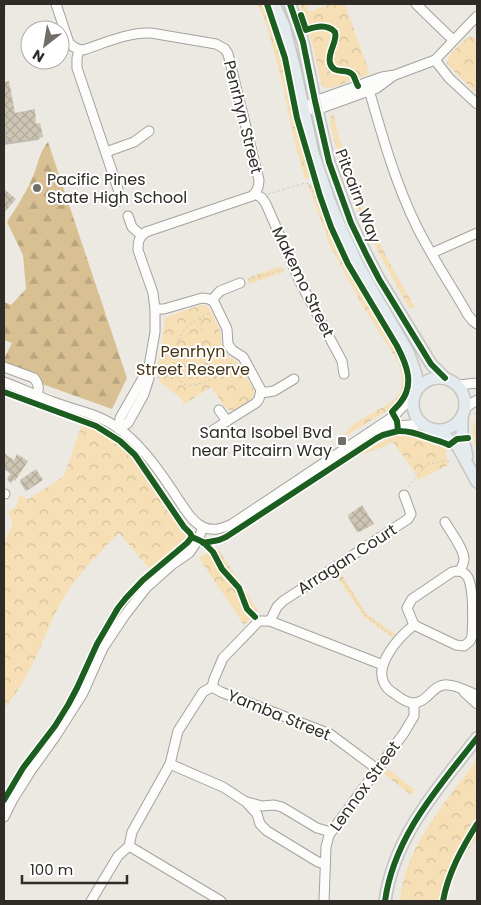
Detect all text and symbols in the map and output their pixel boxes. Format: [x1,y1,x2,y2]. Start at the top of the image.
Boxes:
north arrow [20,20,70,70]
text: N [29,45,48,67]
street label: Penrhyn Street [218,58,268,176]
street label: Pitcairn Way [329,145,387,247]
place label: Pacific Pines State High School [47,168,187,209]
marker: Pacific Pines State High School [31,182,43,194]
street label: Makemo Street [266,223,340,341]
park label: Penrhyn Street Reserve [136,340,250,381]
place label: Santa Isobel Bvd near Pitcairn Way [191,421,332,462]
marker: Santa Isobel Bvd near Pitcairn Way [336,435,348,447]
street label: Arragan Court [293,518,401,600]
street label: Yamba Street [224,684,334,746]
street label: Lennox Street [324,736,406,836]
scale bar [22,852,128,884]
text: 100 m [30,859,73,880]

